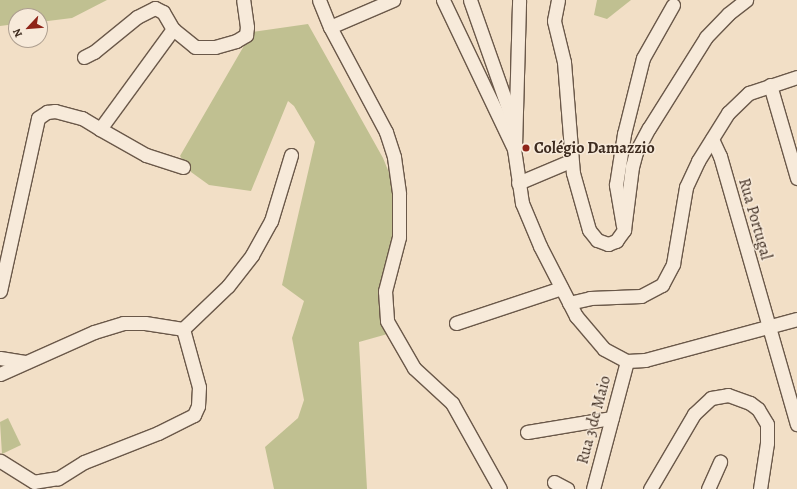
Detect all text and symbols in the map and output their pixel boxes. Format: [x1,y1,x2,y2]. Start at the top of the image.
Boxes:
north arrow [8,8,48,48]
text: N [9,26,26,40]
place label: Colégio Damazzio [534,138,655,158]
marker: Colégio Damazzio [521,143,531,153]
street label: Rua Portugal [734,176,776,262]
street label: Rua 3 de Maio [573,374,615,466]

